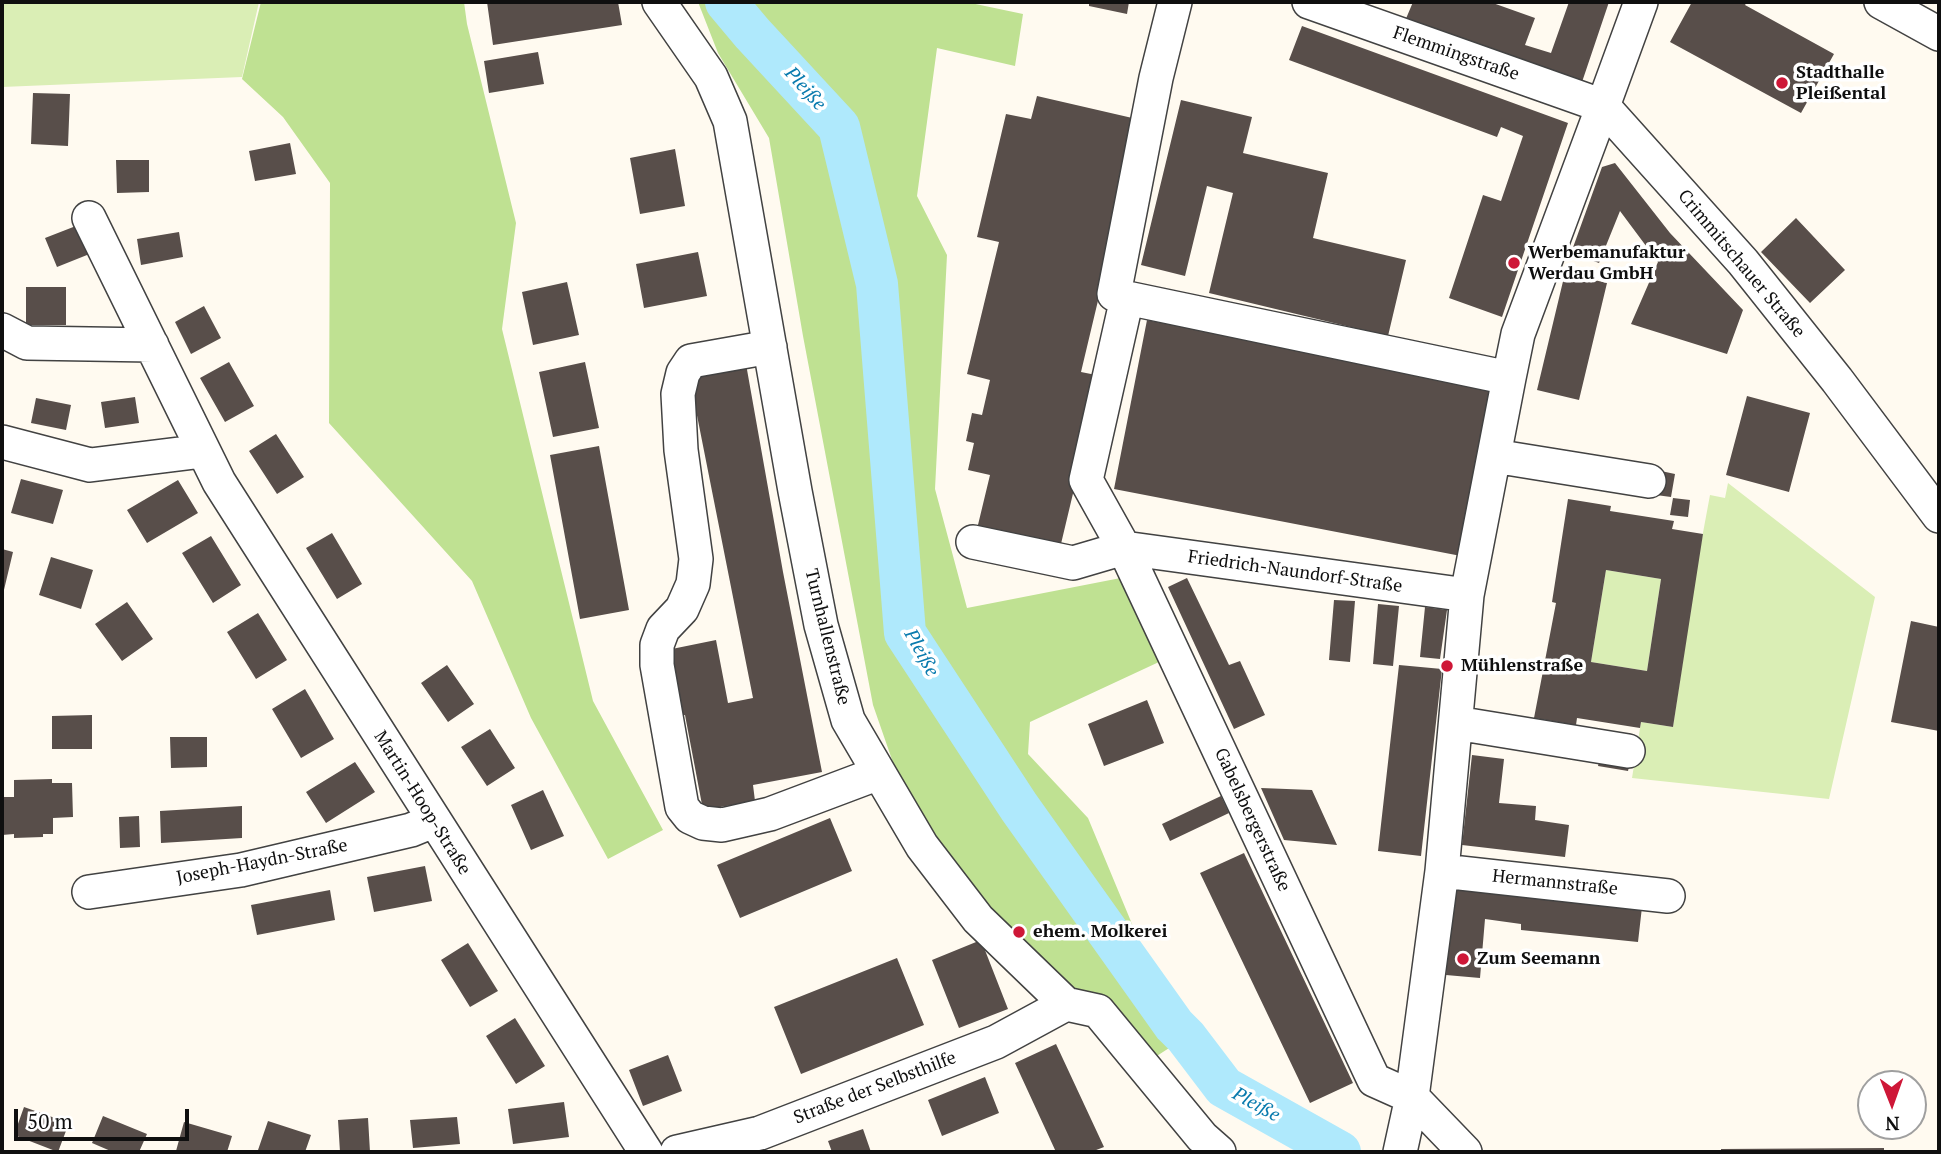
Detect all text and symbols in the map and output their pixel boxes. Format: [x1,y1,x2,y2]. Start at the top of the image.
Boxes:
street label: Flemmingstraße [1390,22,1522,86]
place label: Stadthalle Pleißental [1796,62,1886,104]
water label: Pleiße [780,63,830,115]
marker: Stadthalle Pleißental [1774,75,1790,91]
street label: Crimmitschauer Straße [1673,186,1809,342]
place label: Werbemanufaktur Werdau GmbH [1528,242,1686,284]
marker: Werbemanufaktur Werdau GmbH [1506,255,1522,271]
street label: Friedrich-Naundorf-Straße [1186,546,1404,598]
street label: Turnhallenstraße [800,567,854,707]
water label: Pleiße [899,625,943,681]
place label: Mühlenstraße [1461,655,1583,677]
marker: Mühlenstraße [1439,658,1455,674]
street label: Martin-Hoop-Straße [369,727,475,879]
street label: Gabelsbergerstraße [1209,745,1295,895]
street label: Joseph-Haydn-Straße [175,835,349,889]
street label: Hermannstraße [1491,866,1619,900]
place label: ehem. Molkerei [1033,921,1167,943]
marker: ehem. Molkerei [1011,924,1027,940]
place label: Zum Seemann [1477,948,1600,970]
marker: Zum Seemann [1455,951,1471,967]
street label: Straße der Selbsthilfe [791,1047,959,1129]
north arrow [1857,1070,1927,1140]
water label: Pleiße [1228,1083,1284,1127]
scale bar [18,1094,192,1138]
text: 50 m [27,1107,73,1135]
text: N [1885,1112,1900,1137]

